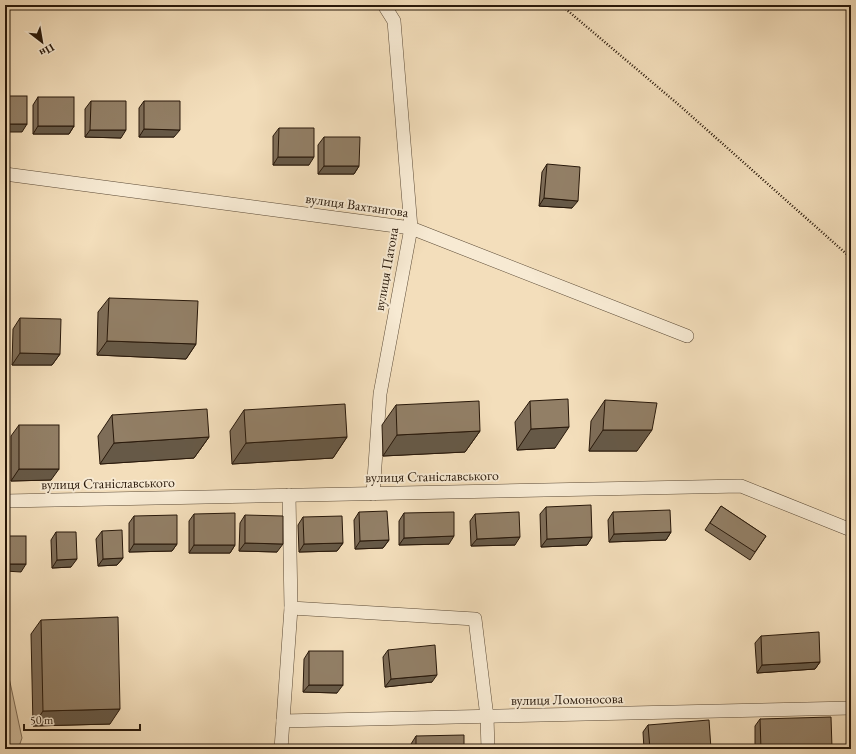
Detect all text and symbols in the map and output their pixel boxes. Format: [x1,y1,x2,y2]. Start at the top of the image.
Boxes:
north arrow [22,22,62,62]
text: Пн [37,41,57,61]
street label: вулиця Вахтангова [304,189,410,221]
street label: вулиця Патона [370,225,402,312]
street label: вулиця Станіславського [365,466,499,486]
street label: вулиця Станіславського [41,473,175,493]
street label: вулиця Ломоносова [511,689,624,709]
scale bar [24,706,140,732]
text: 50 m [30,712,54,728]

